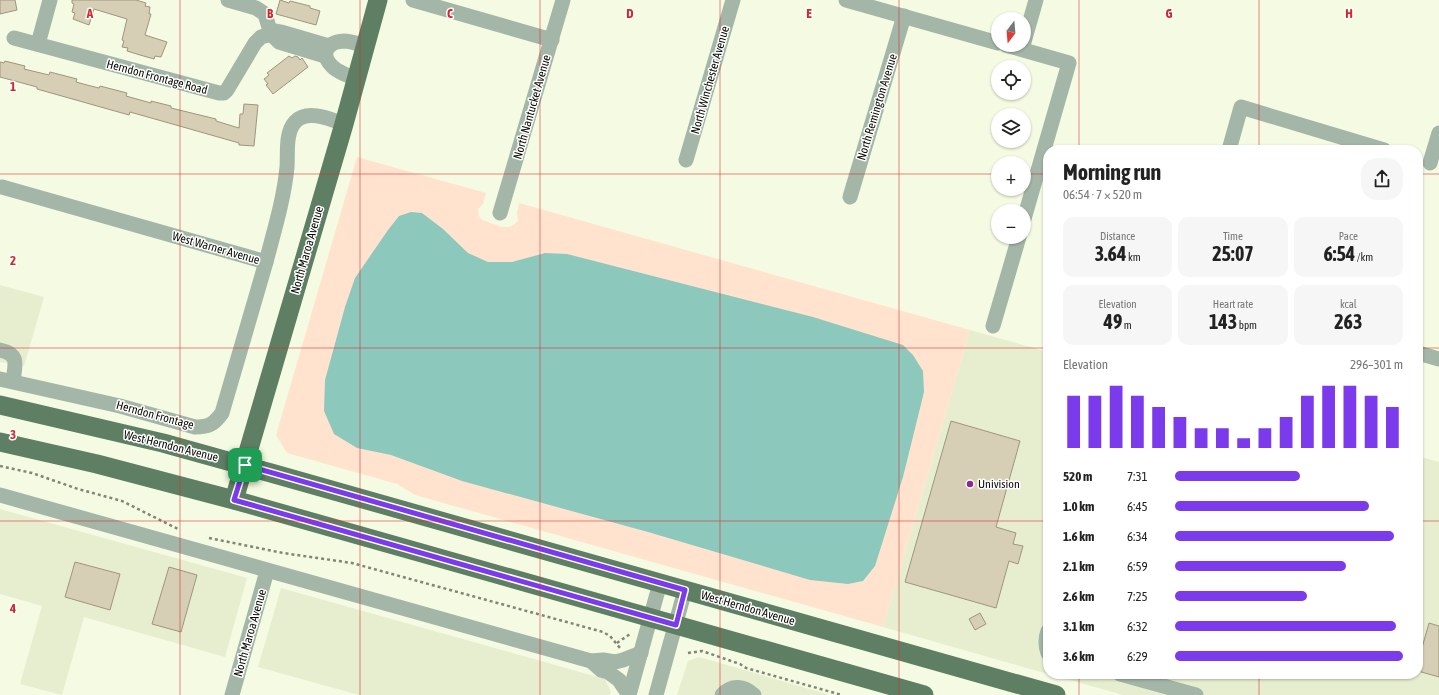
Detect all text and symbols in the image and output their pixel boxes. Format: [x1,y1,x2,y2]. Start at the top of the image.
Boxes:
text: A [86,6,94,21]
text: B [267,6,274,21]
text: C [447,6,453,21]
text: D [626,6,634,21]
text: E [806,6,812,21]
text: G [1166,6,1173,21]
text: H [1345,6,1353,21]
north arrow [991,12,1031,52]
map controls [991,12,1031,244]
street label: North Winchester Avenue [688,24,732,136]
street label: North Remington Avenue [854,52,900,162]
street label: North Nantucket Avenue [510,53,554,161]
street label: Herndon Frontage Road [105,57,209,97]
button: locate [991,60,1031,100]
text: 1 [10,79,16,94]
button: layers [991,108,1031,148]
button: + [991,156,1031,196]
button: share [1361,158,1403,200]
text: Morning run [1063,159,1161,185]
text: 06:54 · 7 × 520 m [1063,187,1142,202]
button: − [991,204,1031,244]
street label: North Maroa Avenue [288,205,326,295]
street label: West Warner Avenue [171,229,261,267]
text: Distance [1100,230,1135,242]
text: Time [1223,230,1243,242]
text: Pace [1339,230,1358,242]
text: 3.64 [1095,242,1126,265]
text: 25:07 [1212,242,1254,265]
text: 6:54 [1323,242,1355,265]
text: km [1126,251,1141,263]
text: /km [1355,251,1373,263]
text: 2 [10,253,16,268]
text: Elevation [1099,298,1137,310]
text: Heart rate [1213,298,1253,310]
text: kcal [1340,298,1357,310]
text: 49 [1104,310,1122,333]
text: 143 [1209,310,1237,333]
text: 263 [1334,310,1362,333]
text: m [1122,319,1132,331]
text: bpm [1237,319,1257,331]
text: Elevation [1063,357,1108,372]
text: 296–301 m [1350,357,1403,372]
street label: Herndon Frontage [115,398,195,432]
text: 3 [10,427,16,442]
street label: West Herndon Avenue [122,427,220,465]
pin [228,448,262,482]
icon: arrive [234,454,256,476]
text: 520 m [1063,469,1092,484]
text: 7:31 [1127,469,1148,484]
place label: Univision [978,477,1020,491]
marker: Univision [965,479,975,489]
text: 1.0 km [1063,499,1094,514]
text: 6:45 [1127,499,1148,514]
text: 1.6 km [1063,529,1094,544]
text: 6:34 [1127,529,1148,544]
text: 2.1 km [1063,559,1094,574]
text: 6:59 [1127,559,1148,574]
street label: North Maroa Avenue [231,588,269,678]
street label: West Herndon Avenue [699,588,797,628]
text: 2.6 km [1063,589,1094,604]
text: 7:25 [1127,589,1148,604]
text: 4 [9,601,16,616]
text: 3.1 km [1063,619,1094,634]
text: 6:32 [1127,619,1148,634]
text: 3.6 km [1063,649,1094,664]
text: 6:29 [1127,649,1148,664]

